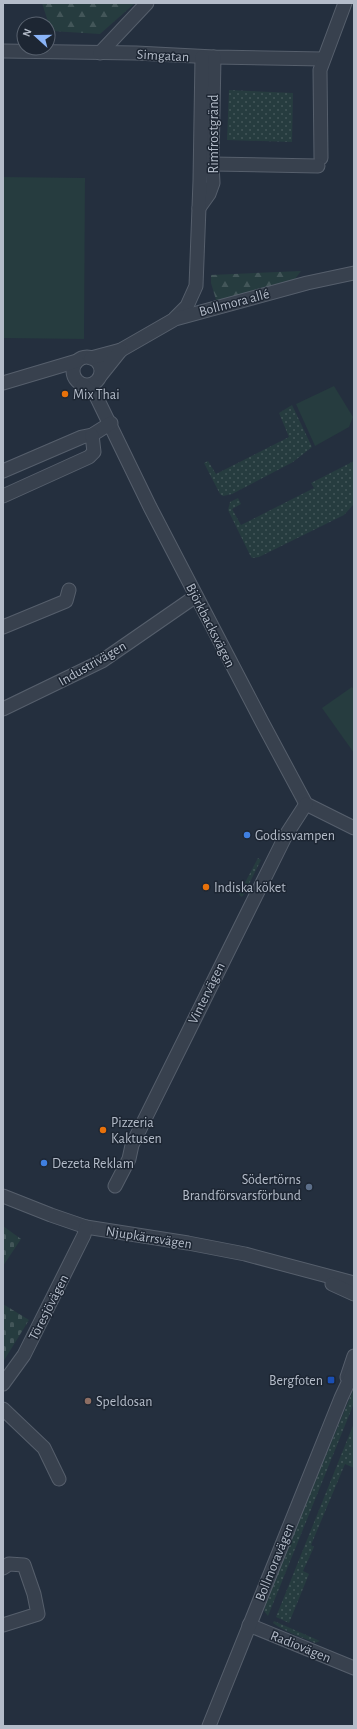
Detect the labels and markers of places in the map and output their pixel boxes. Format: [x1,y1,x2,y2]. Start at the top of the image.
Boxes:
place label: Mix Thai [73,388,120,402]
marker: Mix Thai [60,389,70,399]
place label: Godissvampen [255,829,335,843]
marker: Godissvampen [242,830,252,840]
place label: Indiska köket [214,881,286,895]
marker: Indiska köket [201,882,211,892]
place label: Pizzeria Kaktusen [111,1116,162,1146]
marker: Pizzeria Kaktusen [98,1125,108,1135]
place label: Dezeta Reklam [52,1157,134,1171]
marker: Dezeta Reklam [39,1158,49,1168]
place label: Södertörns Brandförsvarsförbund [182,1173,301,1203]
marker: Södertörns Brandförsvarsförbund [304,1182,314,1192]
place label: Bergfoten [269,1374,323,1388]
marker: Bergfoten [326,1375,336,1385]
place label: Speldosan [96,1395,153,1409]
marker: Speldosan [83,1396,93,1406]

